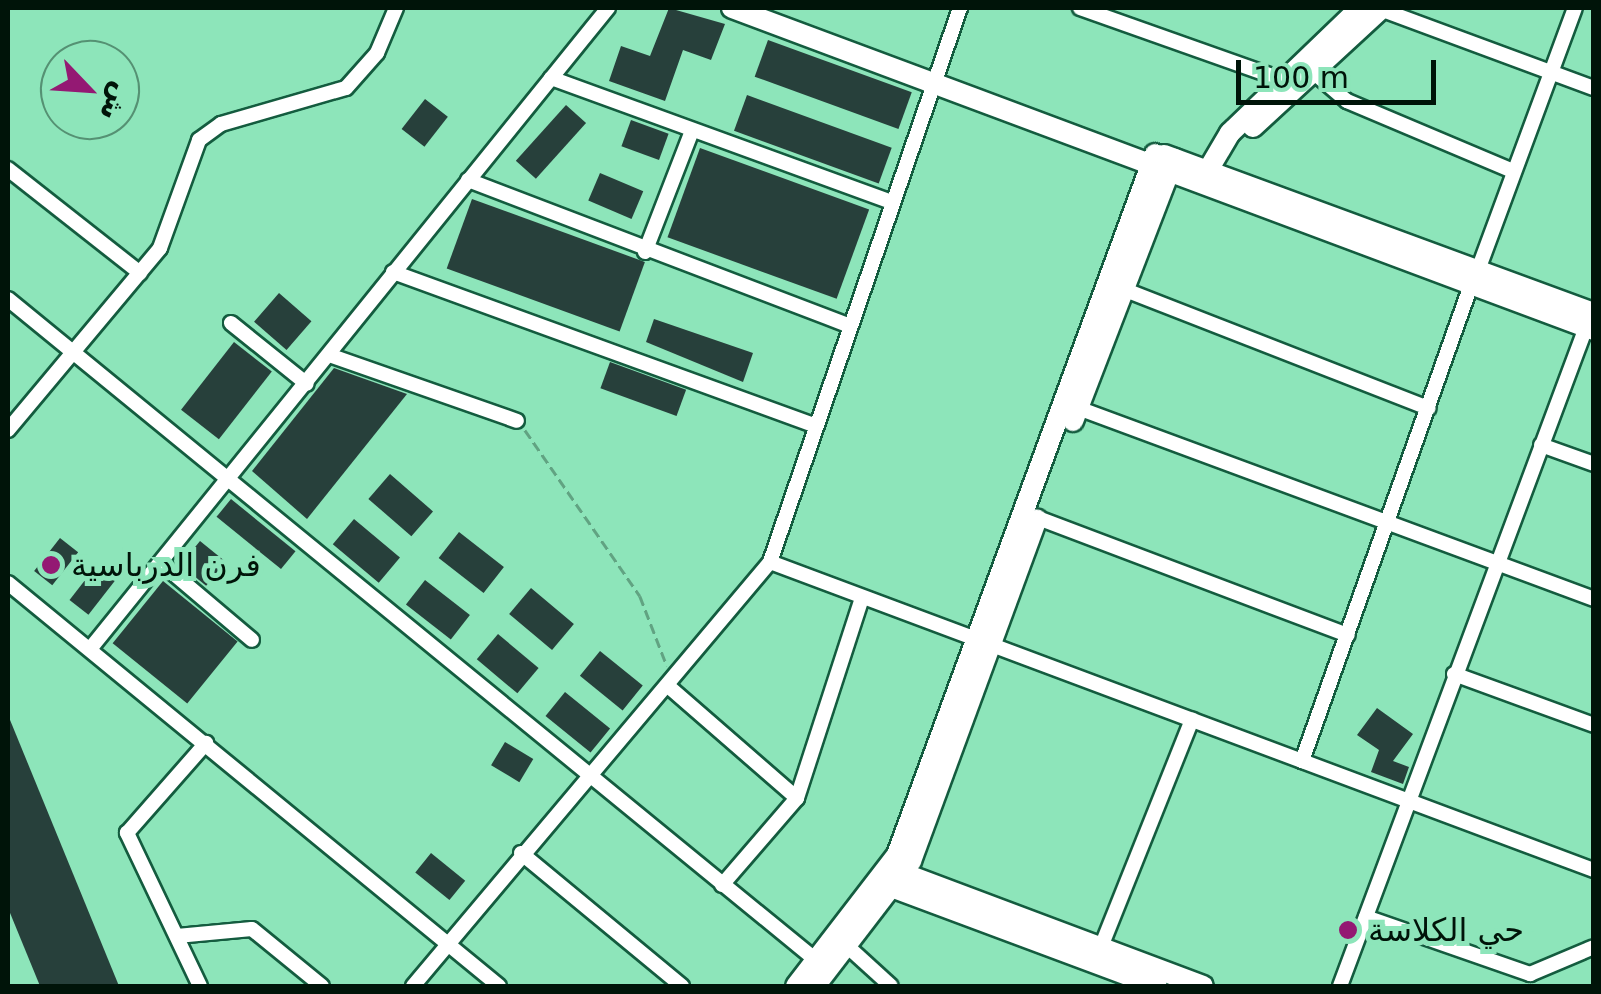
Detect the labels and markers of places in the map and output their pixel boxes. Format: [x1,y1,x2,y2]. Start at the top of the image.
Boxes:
place label: فرن الدرباسية [71,546,261,584]
marker: فرن الدرباسية [40,554,62,576]
place label: حي الكلاسة [1368,911,1524,949]
marker: حي الكلاسة [1337,919,1359,941]

